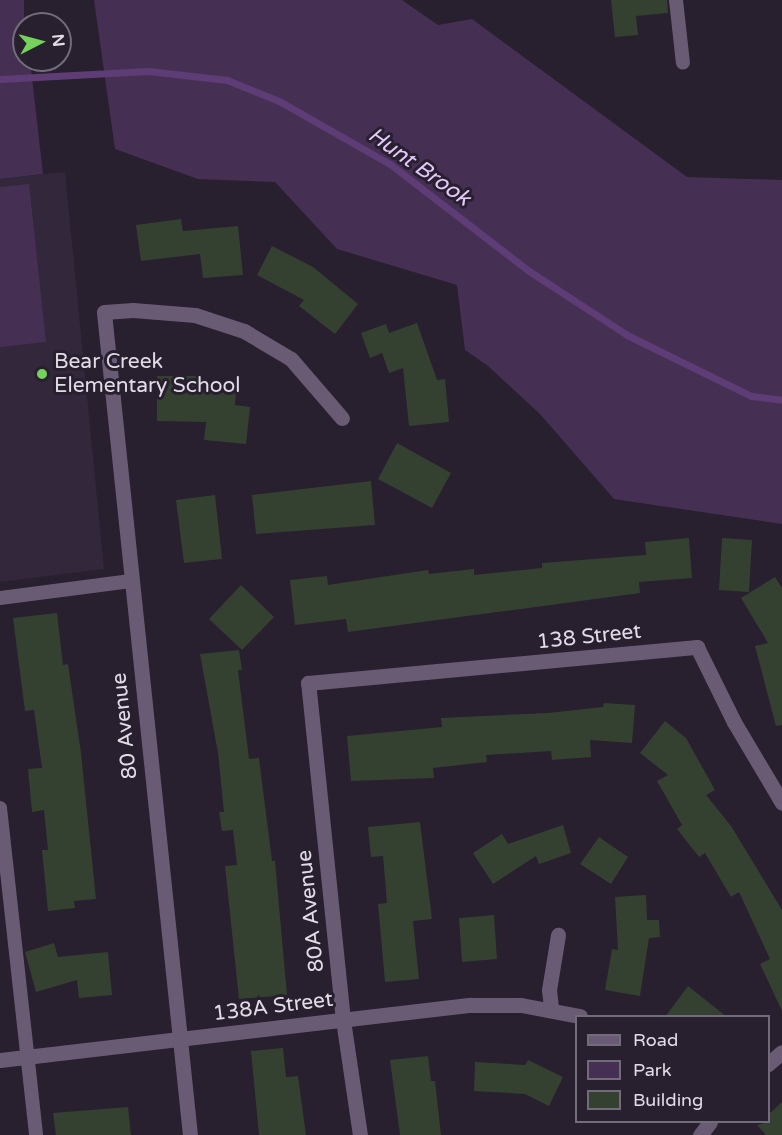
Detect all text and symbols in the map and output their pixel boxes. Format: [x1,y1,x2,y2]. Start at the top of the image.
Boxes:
north arrow [12,12,72,72]
text: N [47,33,69,48]
water label: Hunt Brook [363,122,475,212]
place label: Bear Creek Elementary School [54,349,241,399]
marker: Bear Creek Elementary School [35,367,49,381]
street label: 138 Street [535,619,643,655]
street label: 80 Avenue [107,671,143,781]
street label: 80A Avenue [292,849,330,973]
street label: 138A Street [212,987,334,1027]
legend [575,1015,770,1123]
text: Road [633,1029,678,1051]
text: Park [633,1059,671,1081]
text: Building [633,1089,703,1111]

